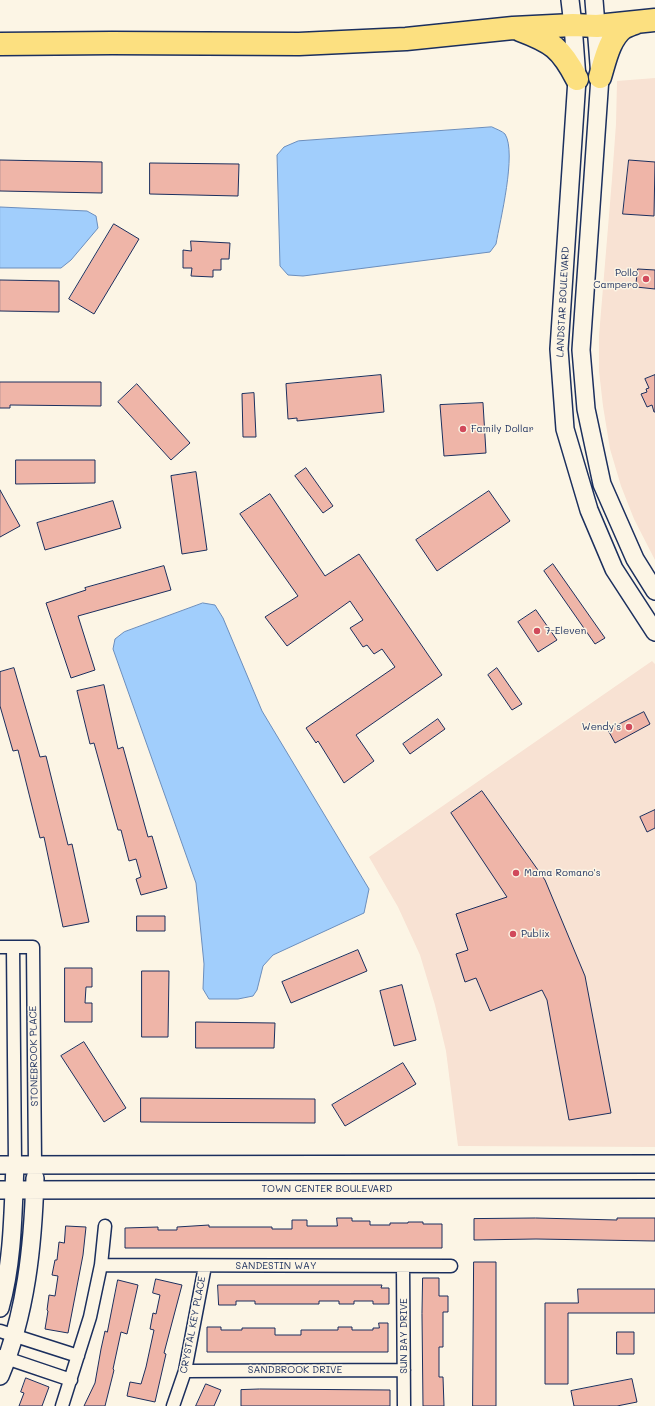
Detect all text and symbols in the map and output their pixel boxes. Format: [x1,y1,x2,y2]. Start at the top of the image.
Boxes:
street label: LANDSTAR BOULEVARD [554,246,572,358]
place label: Pollo Campero [593,267,638,290]
marker: Pollo Campero [641,274,651,284]
place label: Family Dollar [471,423,534,435]
marker: Family Dollar [458,424,468,434]
place label: 7-Eleven [545,625,586,637]
marker: 7-Eleven [532,626,542,636]
place label: Wendy's [582,721,621,733]
marker: Wendy's [624,722,634,732]
place label: Mama Romano's [524,867,601,879]
marker: Mama Romano's [511,868,521,878]
place label: Publix [521,928,550,940]
marker: Publix [508,929,518,939]
street label: STONEBROOK PLACE [27,1006,41,1106]
street label: TOWN CENTER BOULEVARD [262,1183,392,1195]
street label: SANDESTIN WAY [236,1260,316,1272]
street label: CRYSTAL KEY PLACE [178,1275,208,1375]
street label: SUN BAY DRIVE [398,1298,410,1374]
street label: SANDBROOK DRIVE [248,1364,342,1376]

